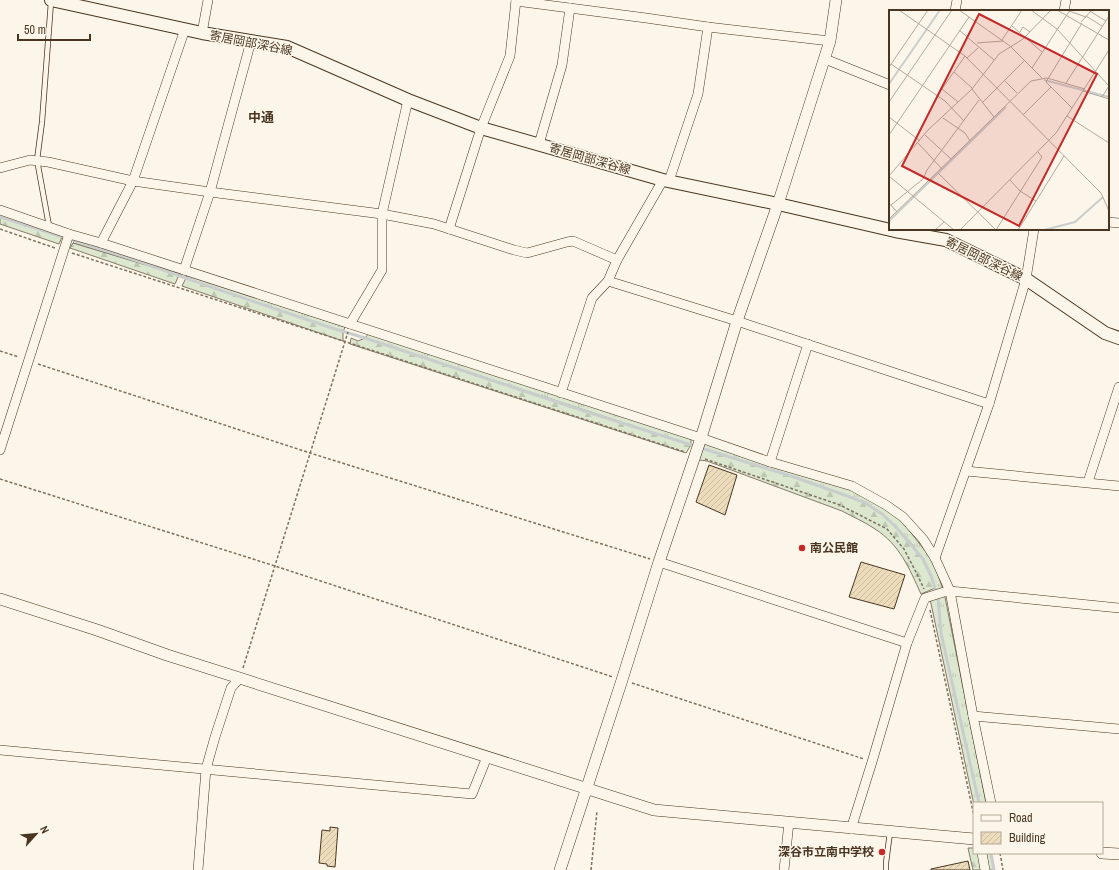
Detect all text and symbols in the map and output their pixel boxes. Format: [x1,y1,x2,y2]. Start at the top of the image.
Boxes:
inset map [889,10,1109,230]
scale bar [18,16,90,42]
text: 50 m [24,22,46,38]
street label: 寄居岡部深谷線 [208,27,294,59]
district label: 中通 [248,109,274,126]
street label: 寄居岡部深谷線 [547,140,633,178]
street label: 寄居岡部深谷線 [943,233,1025,285]
place label: 南公民館 [810,540,858,556]
marker: 南公民館 [797,543,807,553]
legend [973,802,1103,854]
text: Road [1009,810,1033,826]
north arrow [16,814,56,854]
text: N [37,823,53,836]
text: Building [1009,830,1046,846]
place label: 深谷市立南中学校 [778,844,874,860]
marker: 深谷市立南中学校 [877,847,887,857]

